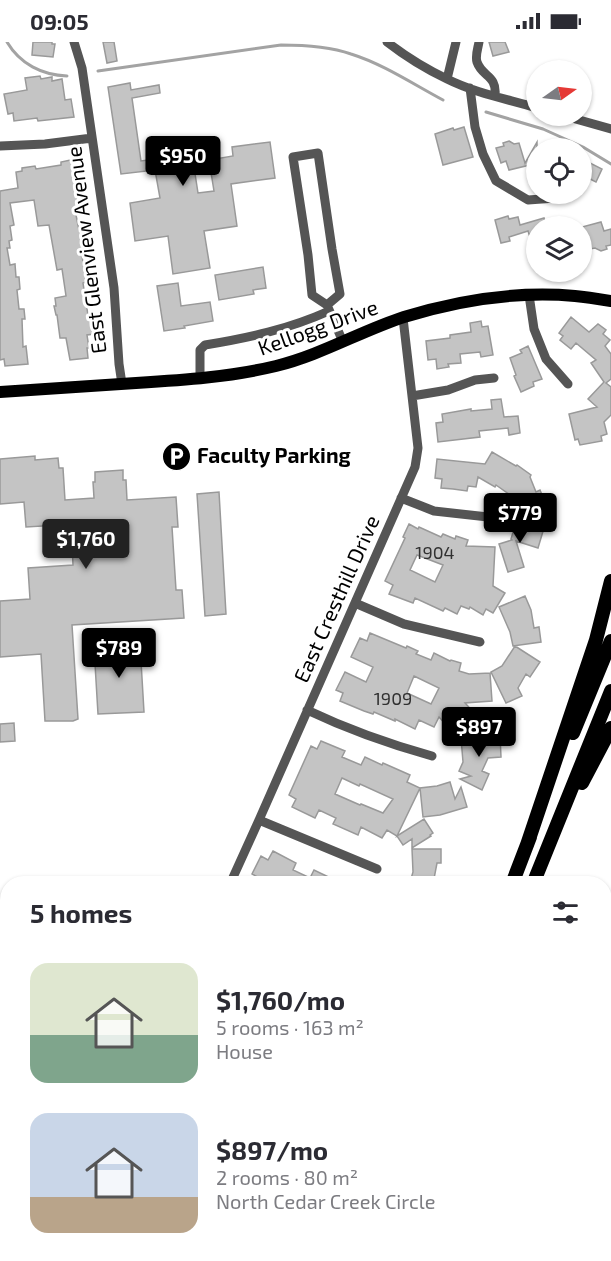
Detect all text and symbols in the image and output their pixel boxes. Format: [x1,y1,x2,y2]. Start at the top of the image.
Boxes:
text: 09:05 [30,8,89,34]
north arrow [526,60,592,126]
map controls [526,60,592,282]
pin: $950 [147,136,219,187]
button: locate [526,138,592,204]
text: $950 [159,143,207,167]
street label: East Glenview Avenue [60,145,111,355]
button: layers [526,216,592,282]
street label: Kellogg Drive [254,293,381,360]
parking icon: Faculty Parking [160,440,192,472]
place label: Faculty Parking [197,442,351,468]
pin: $779 [484,493,556,544]
text: $779 [498,500,542,524]
street label: East Cresthill Drive [287,511,384,686]
pin: $1,760 [37,519,135,570]
text: $1,760 [56,526,116,550]
house number: 1904 [415,541,455,563]
pin: $789 [83,628,155,679]
text: $789 [96,635,142,659]
house number: 1909 [374,687,412,709]
pin: $897 [443,707,515,758]
text: $897 [456,714,502,738]
icon: filters [549,896,582,929]
text: 5 homes [30,897,132,928]
text: $1,760/mo [216,984,345,1015]
icon: home [78,987,150,1059]
text: 5 rooms · 163 m² [216,1015,364,1039]
text: House [216,1039,273,1063]
text: $897/mo [216,1134,328,1165]
icon: home [78,1137,150,1209]
text: 2 rooms · 80 m² [216,1165,358,1189]
text: North Cedar Creek Circle [216,1189,435,1213]

